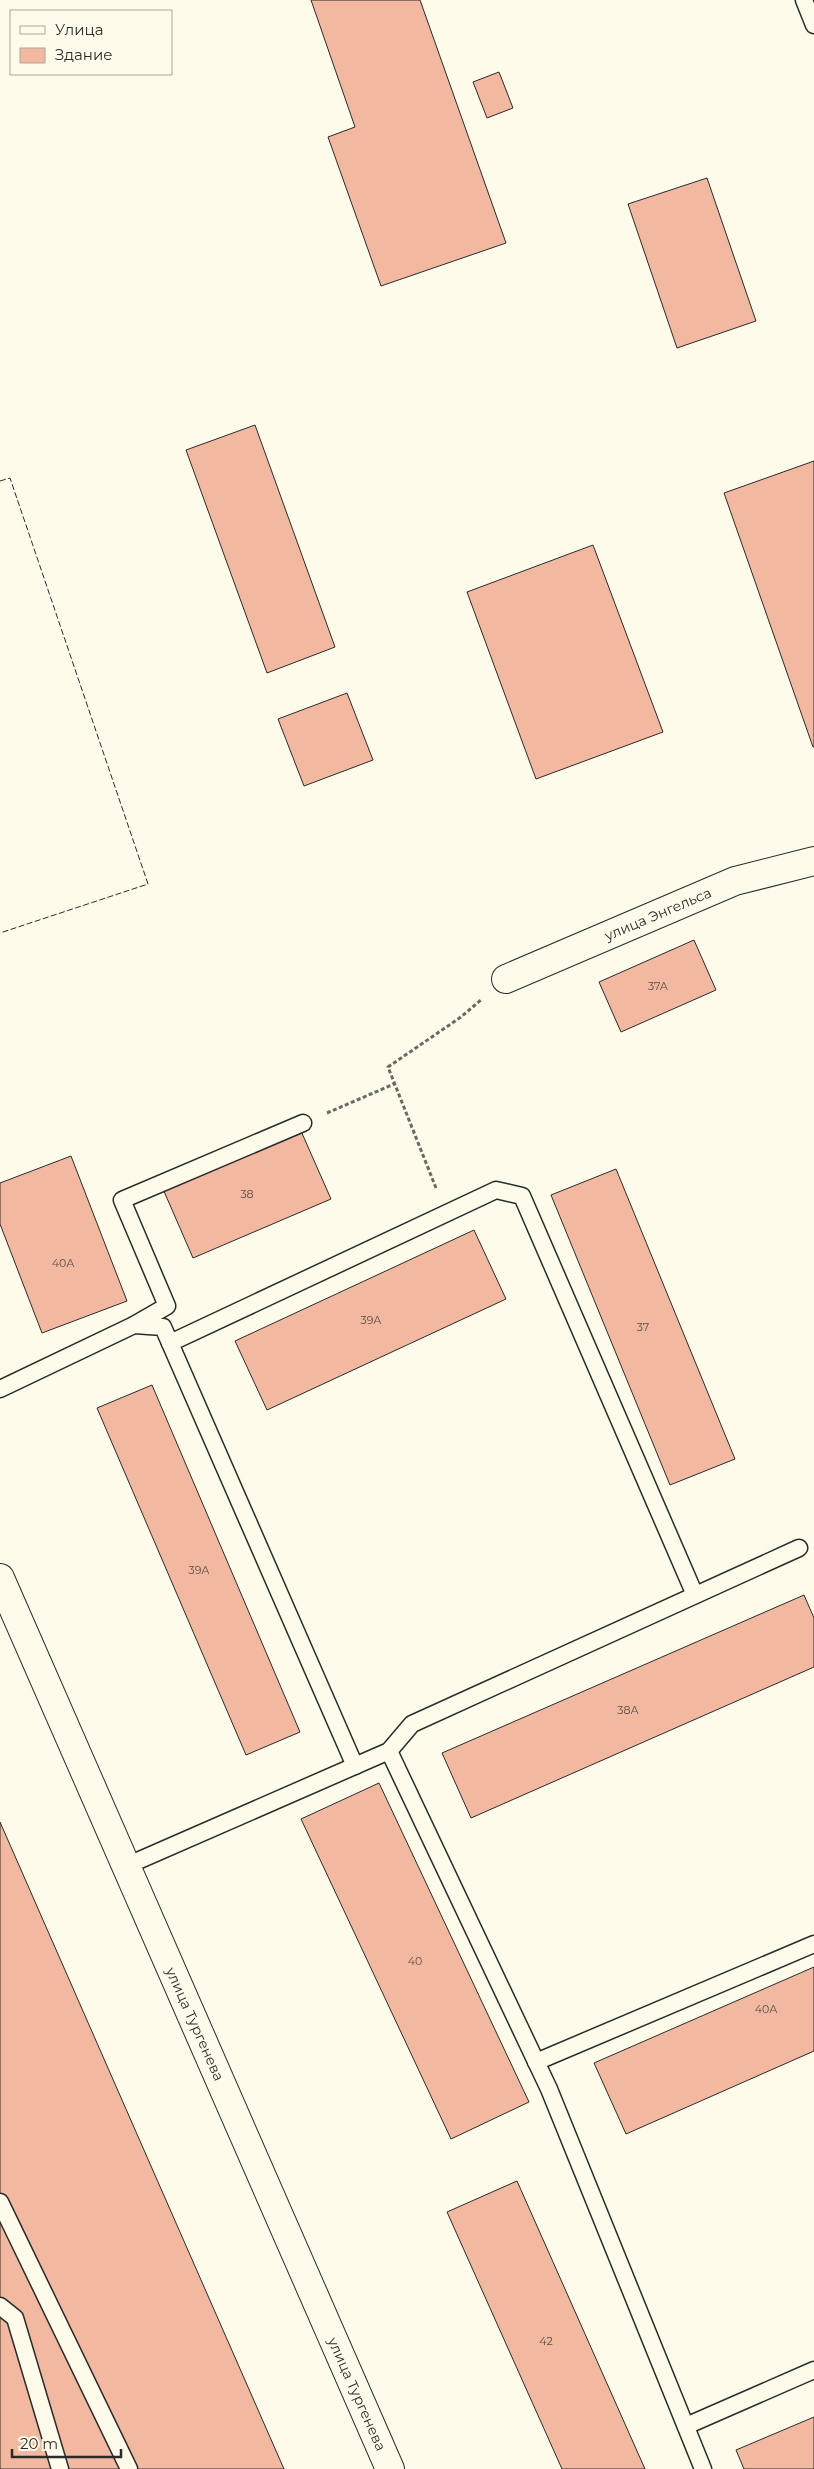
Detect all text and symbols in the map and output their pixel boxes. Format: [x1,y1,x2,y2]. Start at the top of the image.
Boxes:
legend [10,10,172,75]
text: Улица [55,20,103,39]
text: Здание [55,45,113,64]
street label: улица Энгельса [601,883,714,945]
house number: 37А [648,979,669,993]
house number: 38 [240,1187,254,1201]
house number: 40А [52,1256,75,1270]
house number: 39А [360,1313,382,1327]
house number: 37 [637,1320,649,1334]
house number: 39А [188,1563,210,1577]
house number: 38А [617,1703,639,1717]
house number: 40 [408,1954,422,1968]
street label: улица Тургенева [162,1964,228,2084]
house number: 40А [755,2002,778,2016]
street label: улица Тургенева [324,2334,390,2454]
house number: 42 [539,2334,553,2348]
scale bar [12,2426,121,2458]
text: 20 m [20,2434,58,2453]

